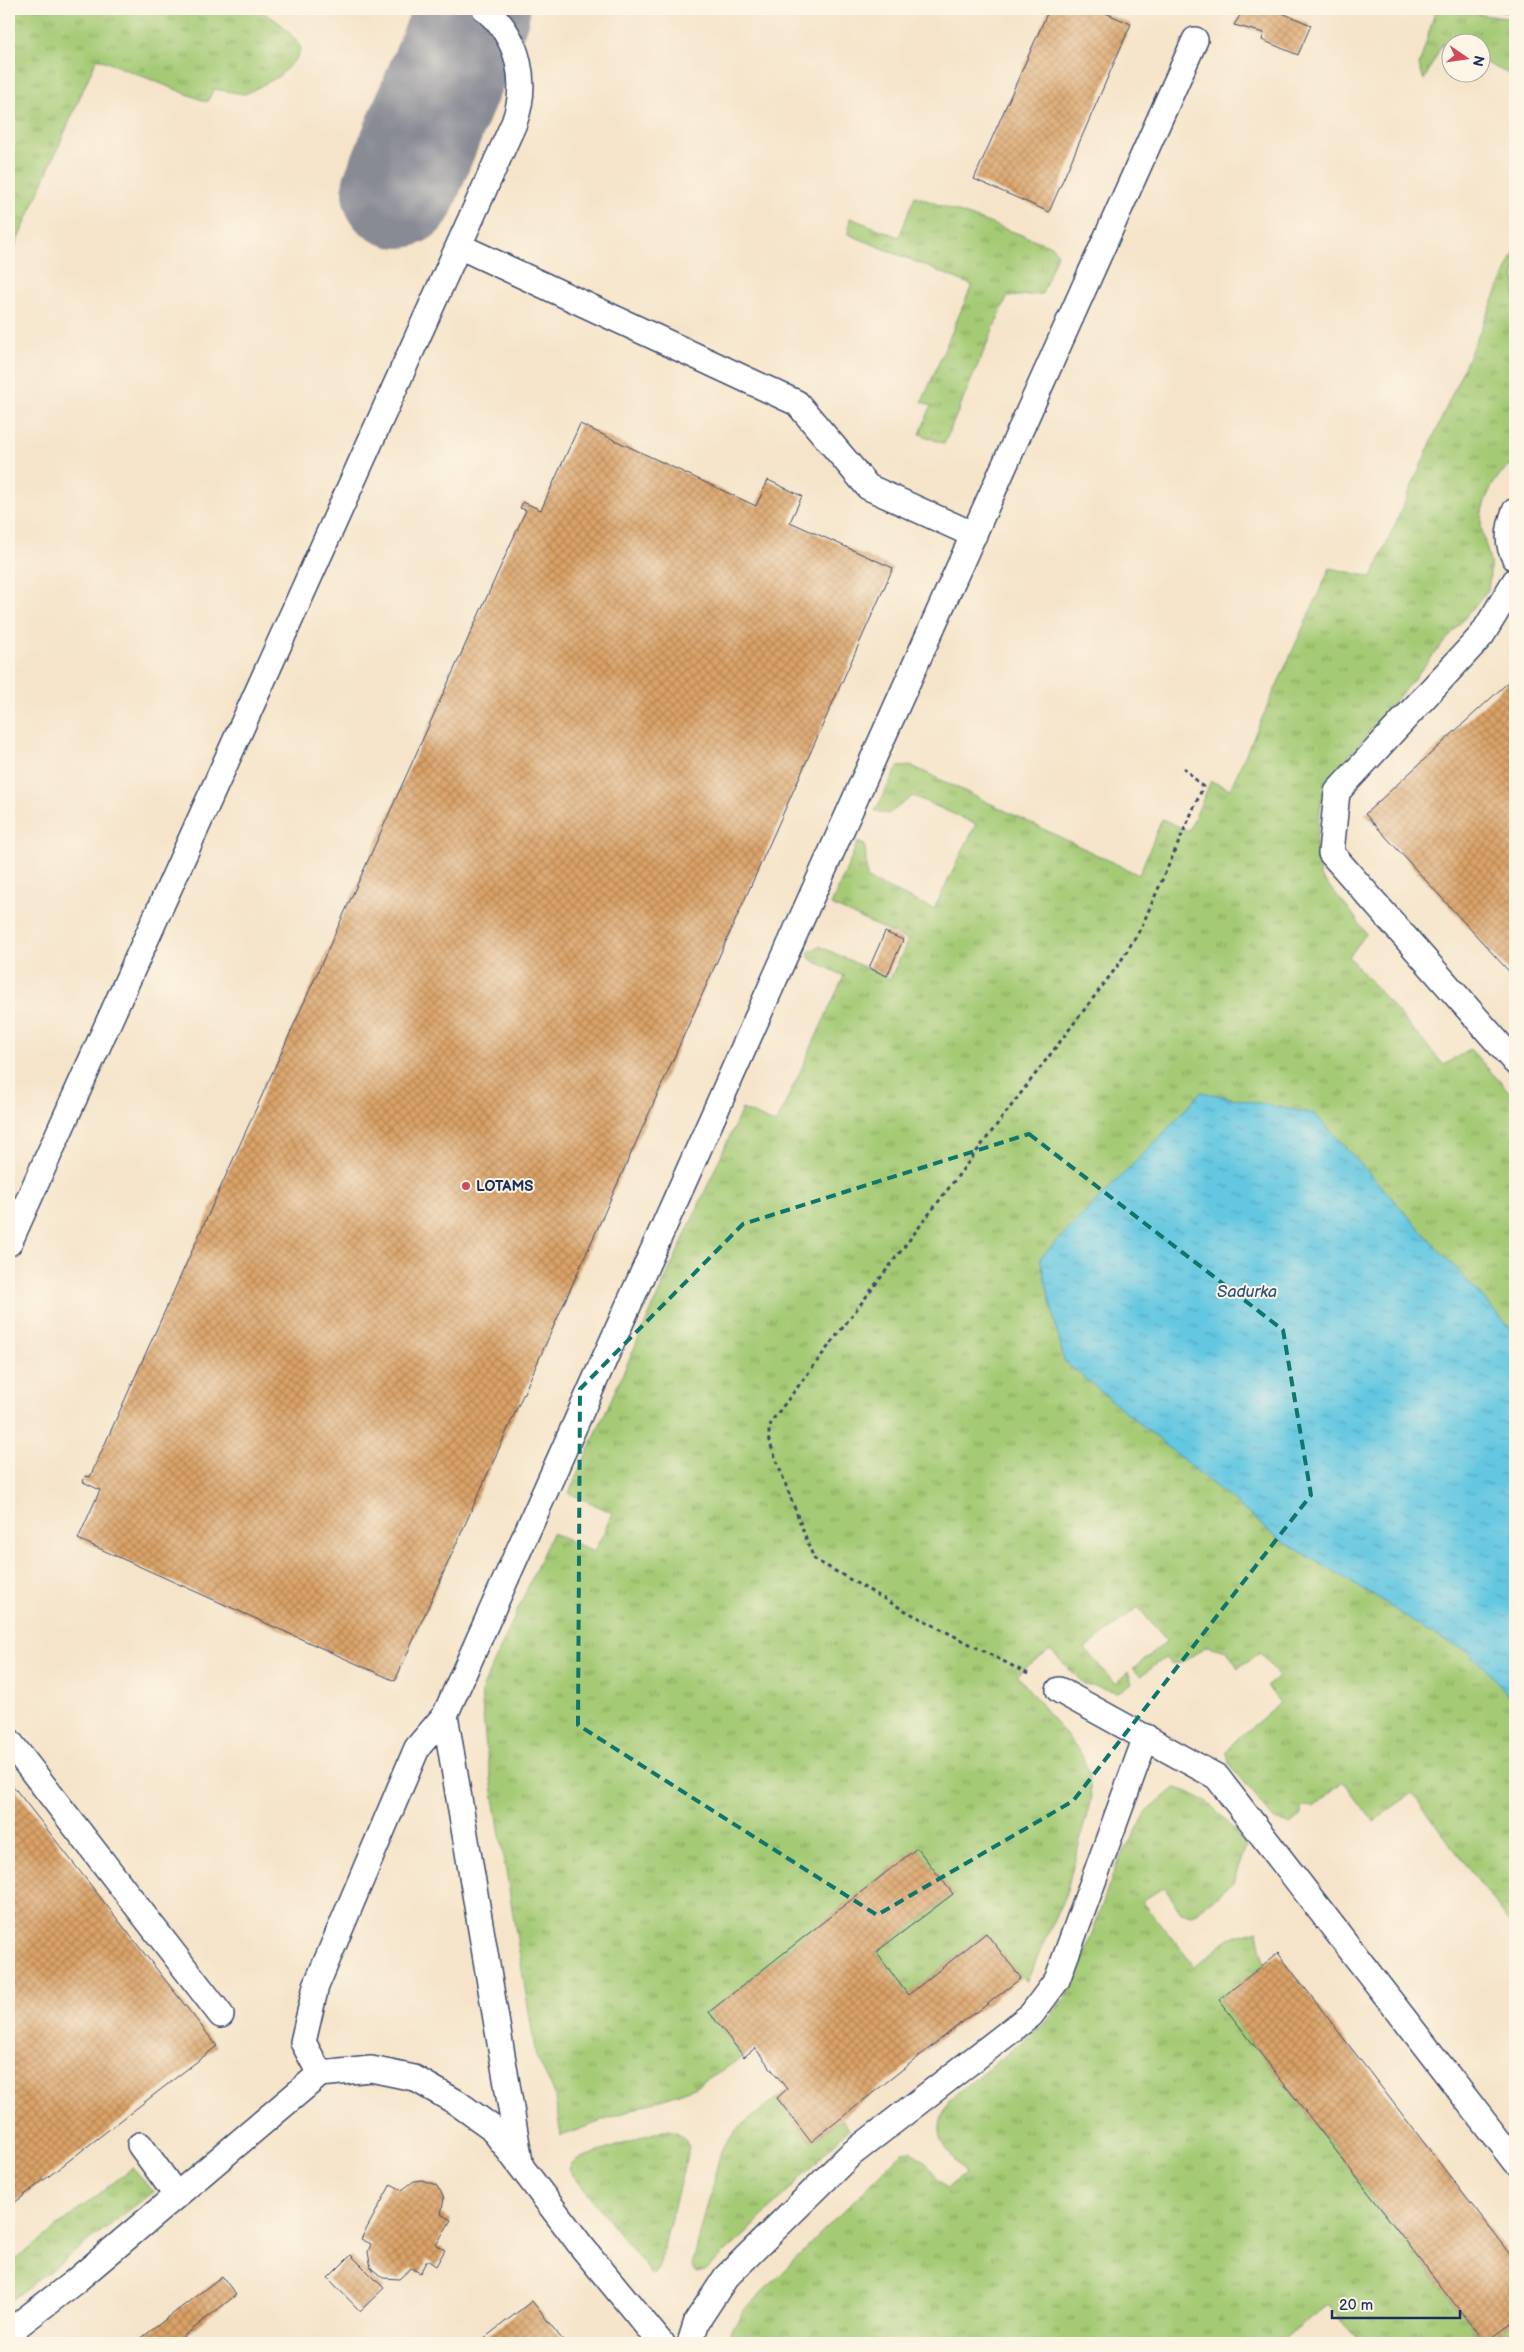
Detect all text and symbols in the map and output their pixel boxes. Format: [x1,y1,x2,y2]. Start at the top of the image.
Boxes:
north arrow [1442,32,1492,82]
text: N [1469,54,1488,68]
place label: LOTAMS [476,1177,533,1196]
marker: LOTAMS [460,1180,472,1192]
water label: Sadurka [1217,1283,1277,1302]
scale bar [1332,2287,1459,2319]
text: 20 m [1339,2296,1373,2315]

